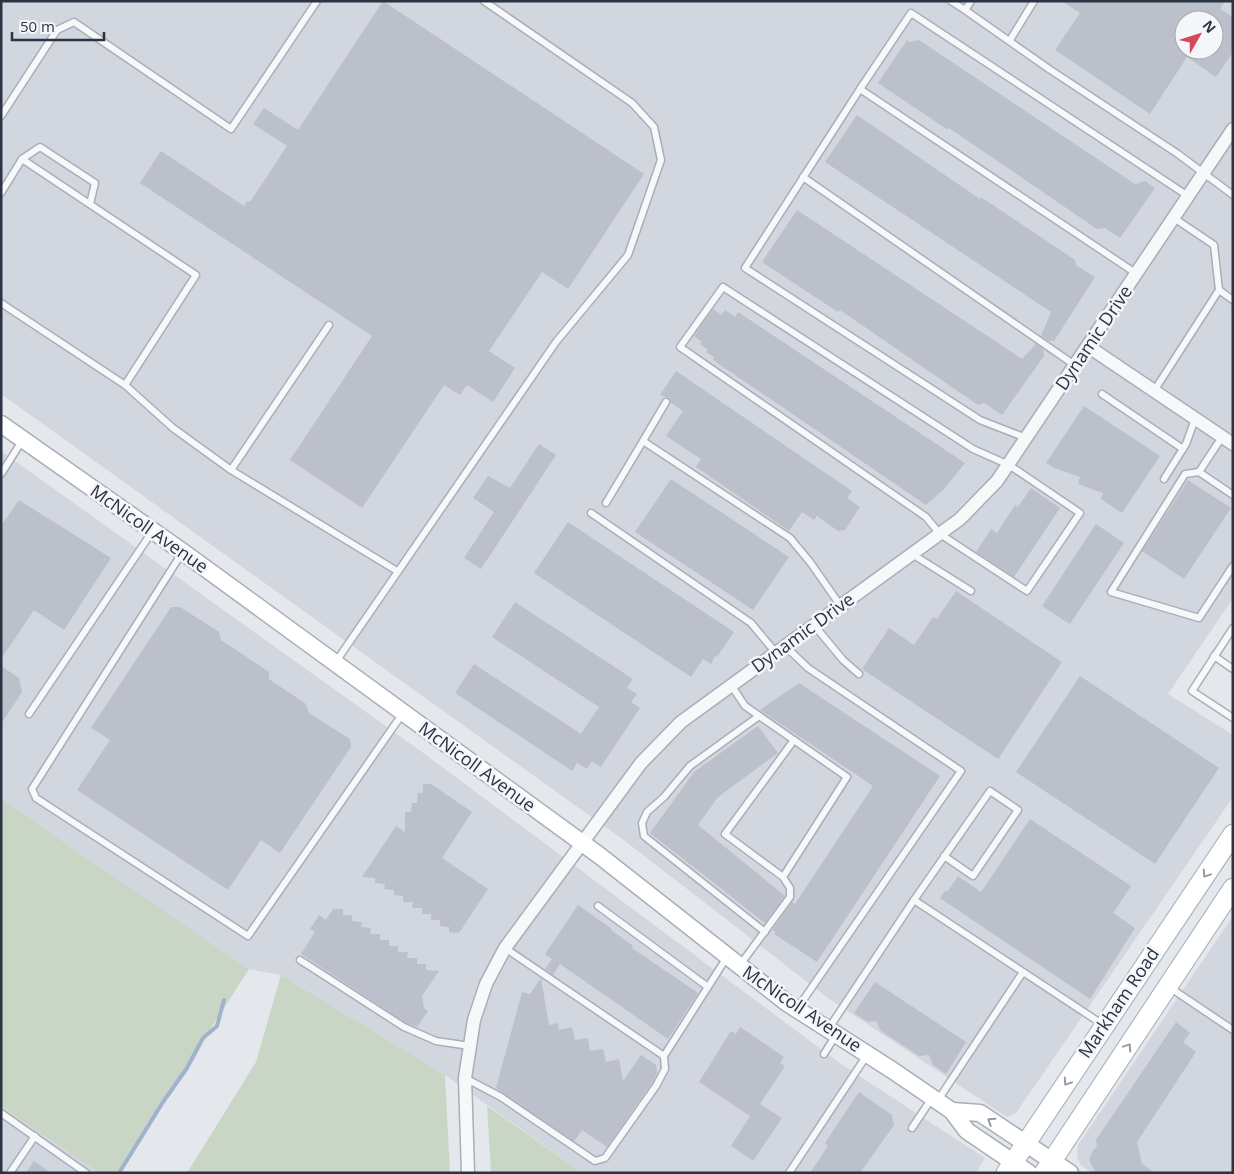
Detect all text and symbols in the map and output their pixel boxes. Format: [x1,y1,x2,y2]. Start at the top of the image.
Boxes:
scale bar [12,10,105,42]
north arrow [1174,10,1224,60]
text: 50 m [20,16,55,36]
text: N [1199,16,1220,37]
street label: Dynamic Drive [1049,280,1137,395]
street label: McNicoll Avenue [86,479,213,578]
street label: Dynamic Drive [746,587,859,678]
street label: McNicoll Avenue [414,716,541,817]
one-way arrow [1202,869,1212,878]
street label: Markham Road [1072,943,1164,1062]
street label: McNicoll Avenue [738,959,867,1057]
one-way arrow [1121,1043,1131,1052]
one-way arrow [1064,1076,1073,1086]
one-way arrow [987,1118,997,1127]

